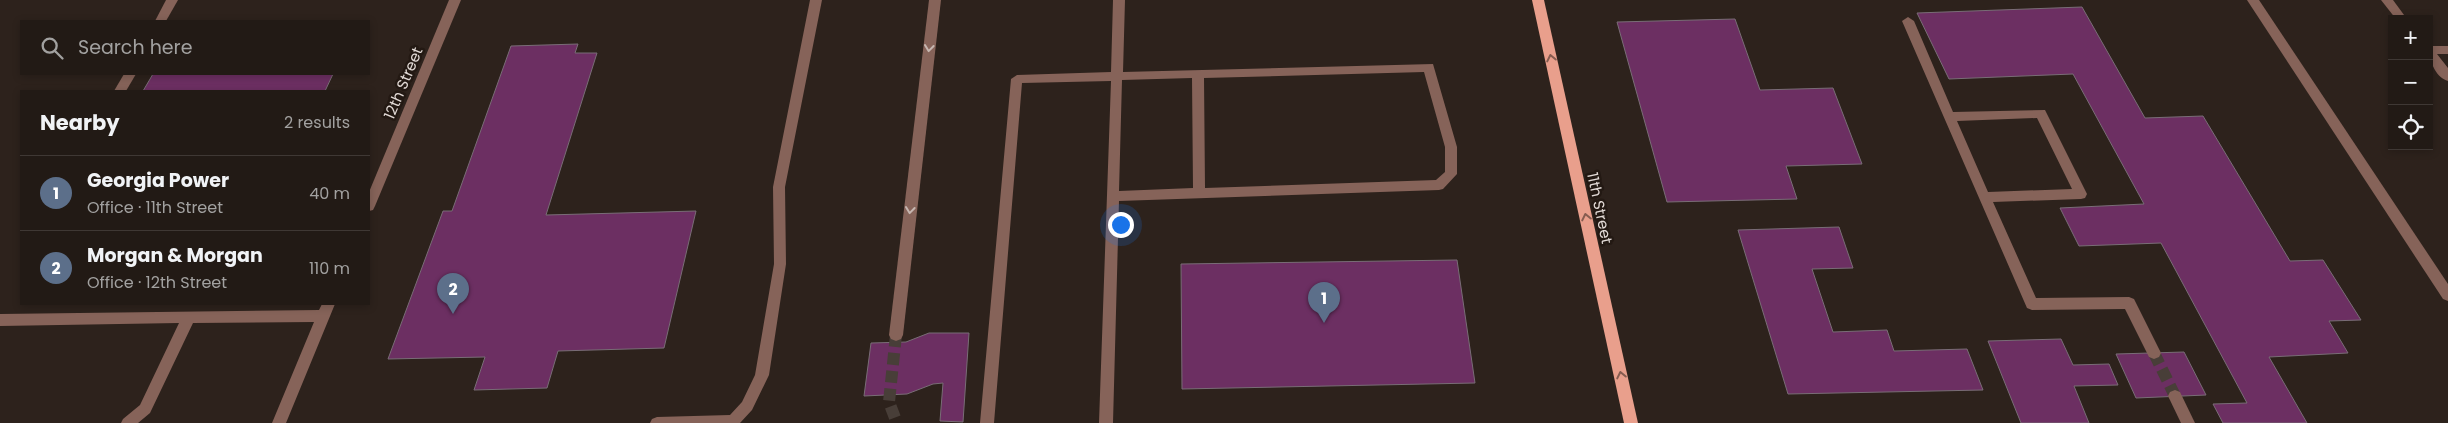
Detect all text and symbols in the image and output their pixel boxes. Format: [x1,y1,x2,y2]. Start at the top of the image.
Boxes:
map controls [2388,15,2433,150]
button: + [2388,15,2433,60]
search box [20,20,370,75]
icon: search [38,34,66,62]
text: Search here [78,34,192,61]
street label: 12th Street [378,44,428,122]
one-way arrow [924,45,935,53]
one-way arrow [1546,54,1556,63]
button: − [2388,60,2433,105]
button: locate [2388,105,2433,150]
text: Nearby [40,108,120,137]
text: 2 results [284,111,350,134]
text: Georgia Power [87,167,229,194]
street label: 11th Street [1582,170,1618,246]
text: 1 [53,182,59,205]
text: 40 m [309,182,350,205]
text: Office · 11th Street [87,196,223,219]
one-way arrow [905,206,916,214]
your location [1108,212,1134,238]
one-way arrow [1581,212,1591,221]
text: Morgan & Morgan [87,242,263,269]
text: 2 [51,257,61,280]
text: 110 m [309,257,350,280]
text: Office · 12th Street [87,271,227,294]
pin: 2 [437,273,469,314]
pin: 1 [1308,282,1340,323]
one-way arrow [1616,371,1627,380]

